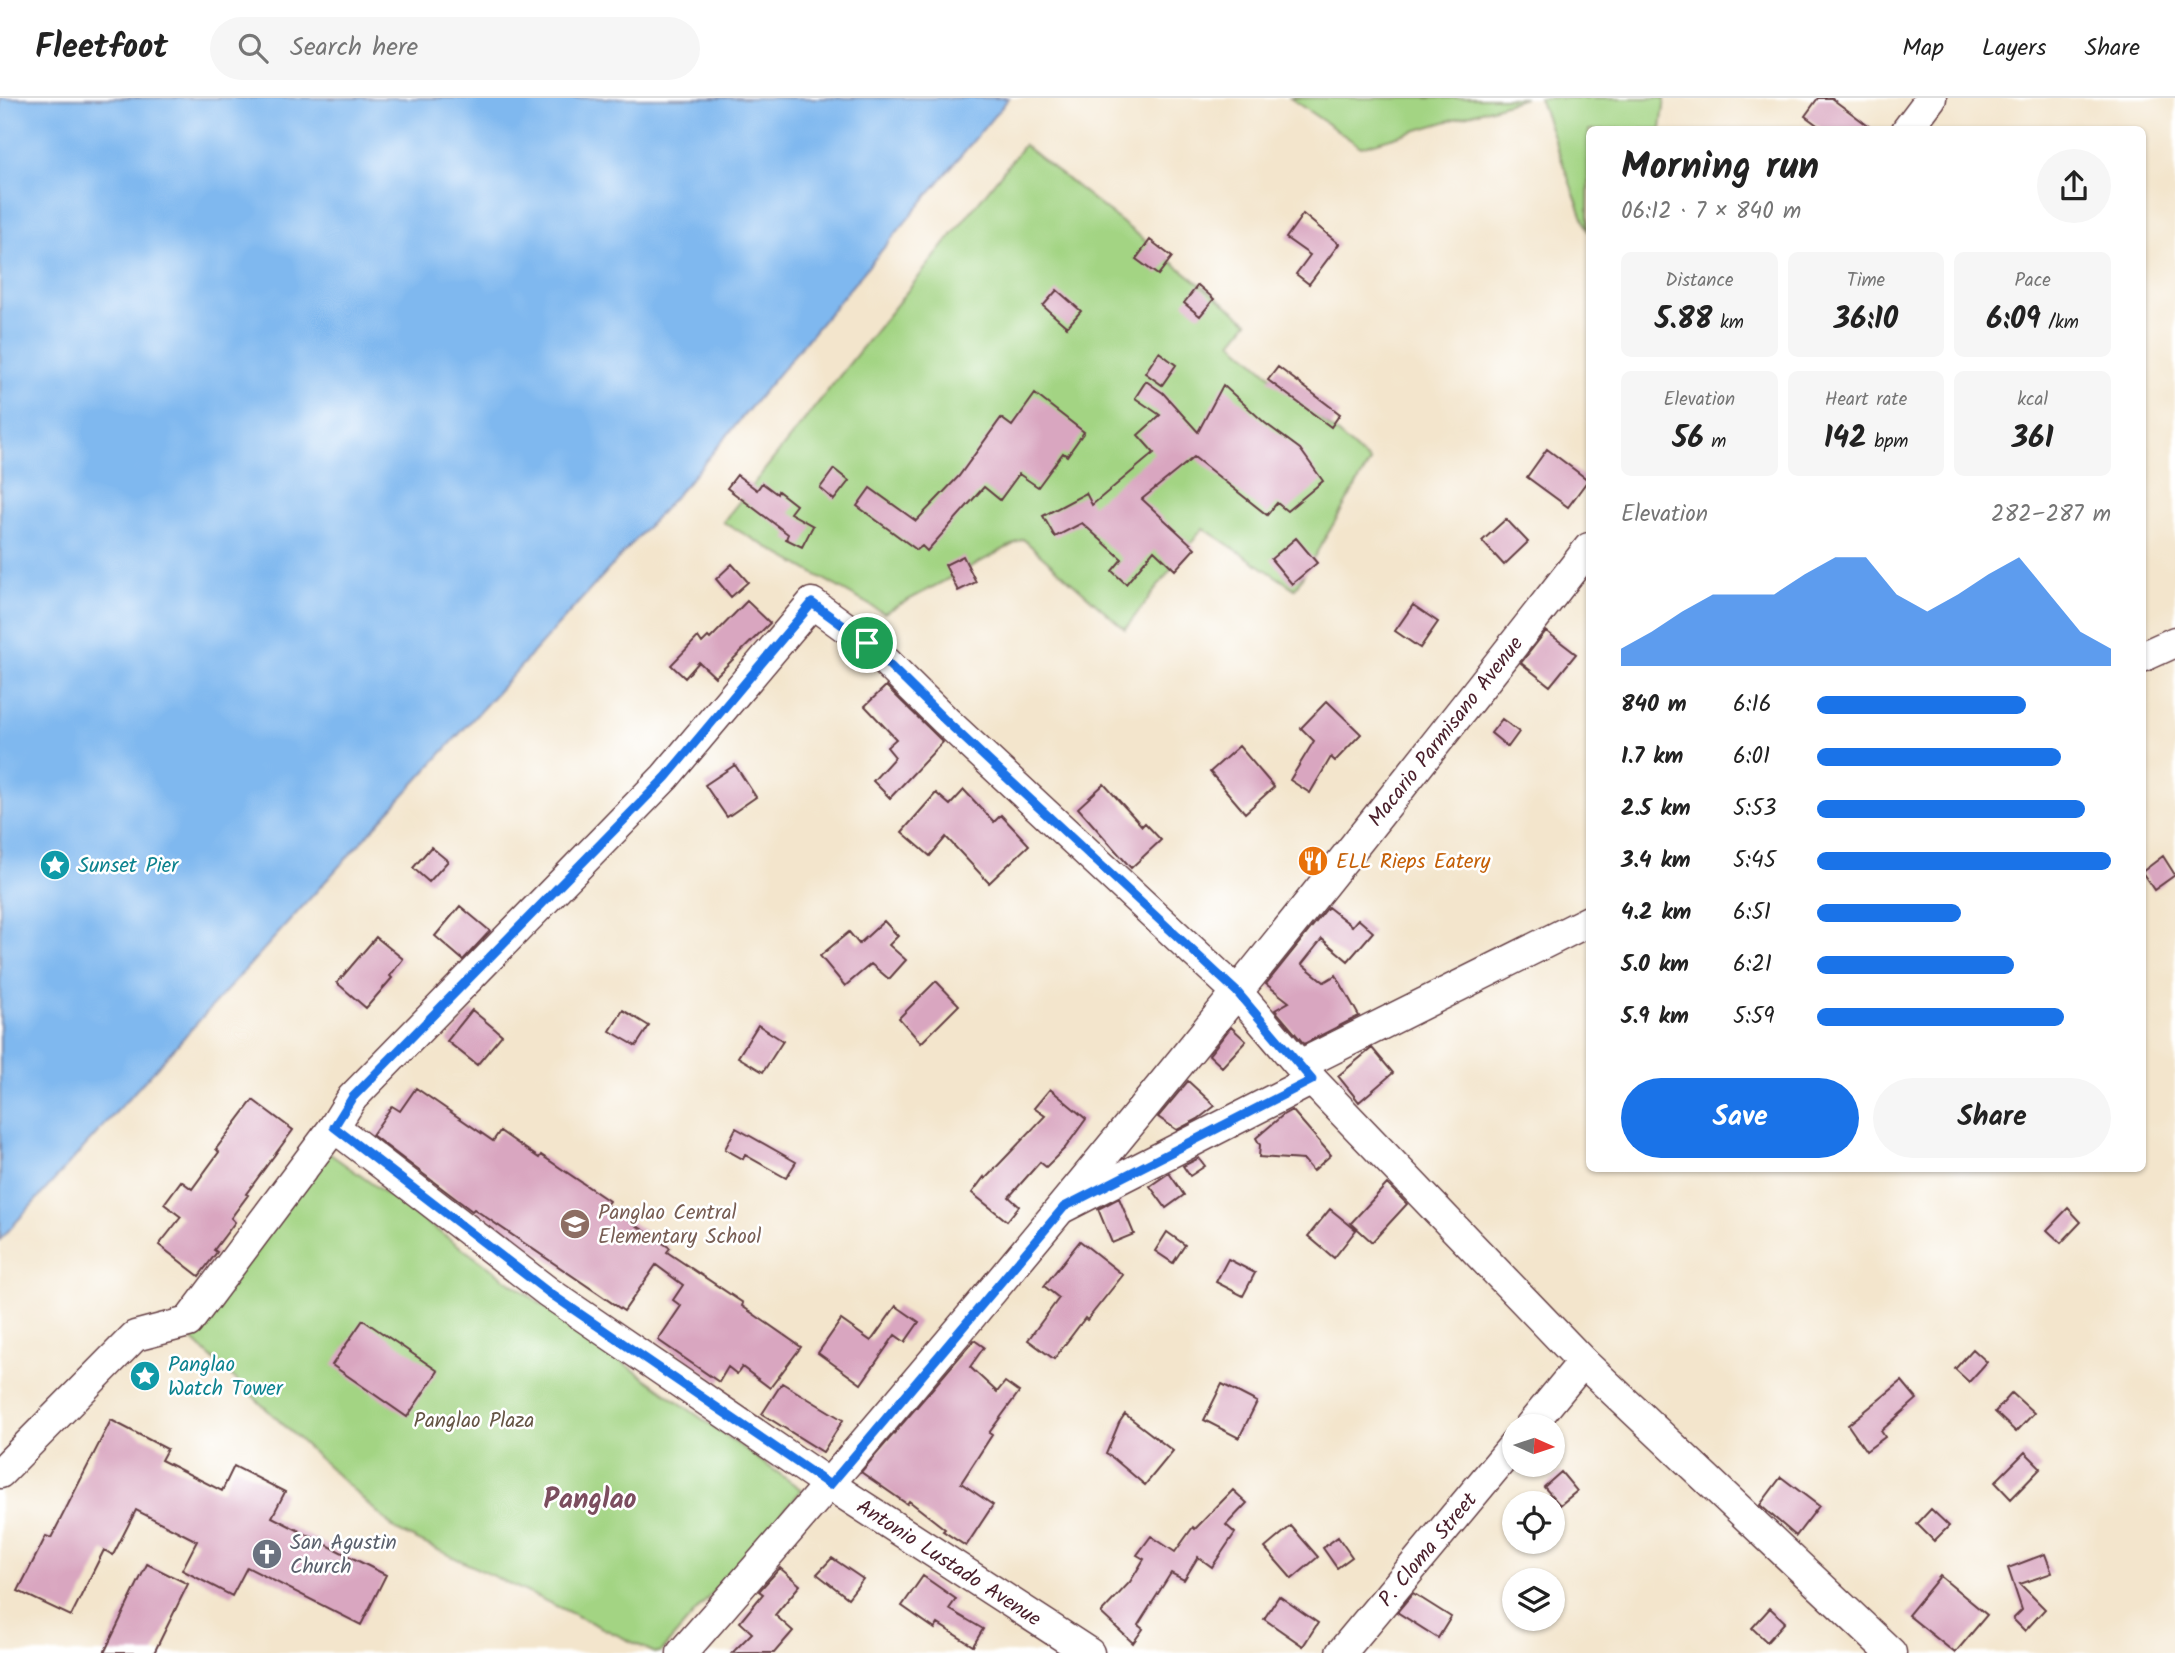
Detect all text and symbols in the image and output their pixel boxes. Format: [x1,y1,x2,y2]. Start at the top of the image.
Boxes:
search box [210,17,700,80]
text: Fleetfoot [35,22,168,75]
text: Search here [290,27,418,69]
icon: search [234,29,272,67]
text: Map [1902,29,1944,68]
text: Layers [1982,29,2046,68]
text: Share [2084,29,2140,68]
text: Morning run [1621,138,1819,198]
button: share [2037,149,2111,223]
text: 06:12 · 7 × 840 m [1621,194,1801,230]
text: Distance [1665,266,1733,296]
text: Time [1847,266,1885,296]
text: Pace [2015,266,2051,296]
text: 5.88 [1655,296,1712,344]
text: 36:10 [1834,296,1898,344]
text: 6:09 [1986,296,2041,344]
text: km [1712,308,1744,338]
text: /km [2041,308,2079,338]
text: Elevation [1663,385,1735,415]
text: Heart rate [1825,385,1907,415]
text: kcal [2017,385,2048,415]
text: 56 [1672,415,1704,463]
text: 142 [1824,415,1867,463]
text: 361 [2012,415,2054,463]
text: m [1704,427,1726,457]
text: bpm [1867,427,1908,457]
text: Elevation [1621,497,1708,533]
text: 282–287 m [1991,497,2111,533]
pin [837,613,897,673]
icon: arrive [848,624,886,662]
street label: Macario Parmisano Avenue [1361,629,1533,835]
text: 840 m [1621,687,1687,723]
text: 6:16 [1733,687,1771,723]
text: 1.7 km [1621,739,1683,775]
text: 6:01 [1733,739,1770,775]
text: 2.5 km [1621,791,1691,827]
text: 5:53 [1733,791,1777,827]
text: 3.4 km [1621,843,1691,879]
text: 5:45 [1733,843,1776,879]
restaurant icon: ELL Rieps Eatery [1296,844,1330,878]
place label: ELL Rieps Eatery [1336,846,1490,879]
place icon: Sunset Pier [38,848,72,882]
place label: Sunset Pier [78,850,179,883]
text: 4.2 km [1621,895,1691,931]
text: 6:51 [1733,895,1771,931]
text: 5.0 km [1621,947,1689,983]
text: 6:21 [1733,947,1772,983]
text: 5.9 km [1621,999,1689,1035]
text: 5:59 [1733,999,1775,1035]
button: Save [1621,1078,1859,1158]
button: Share [1873,1078,2111,1158]
place label: Panglao Central Elementary School [598,1197,761,1254]
school or university icon: Panglao Central Elementary School [558,1207,592,1241]
place label: Panglao Watch Tower [168,1349,284,1406]
place icon: Panglao Watch Tower [128,1359,162,1393]
park label: Panglao Plaza [414,1405,534,1438]
north arrow [1502,1414,1564,1477]
map controls [1502,1414,1565,1631]
district label: Panglao [543,1478,637,1523]
street label: P. Cloma Street [1371,1485,1487,1615]
street label: Antonio Lustado Avenue [849,1491,1048,1636]
button: locate [1502,1491,1565,1554]
place label: San Agustin Church [290,1527,397,1584]
church icon: San Agustin Church [250,1537,284,1571]
button: layers [1502,1568,1565,1631]

